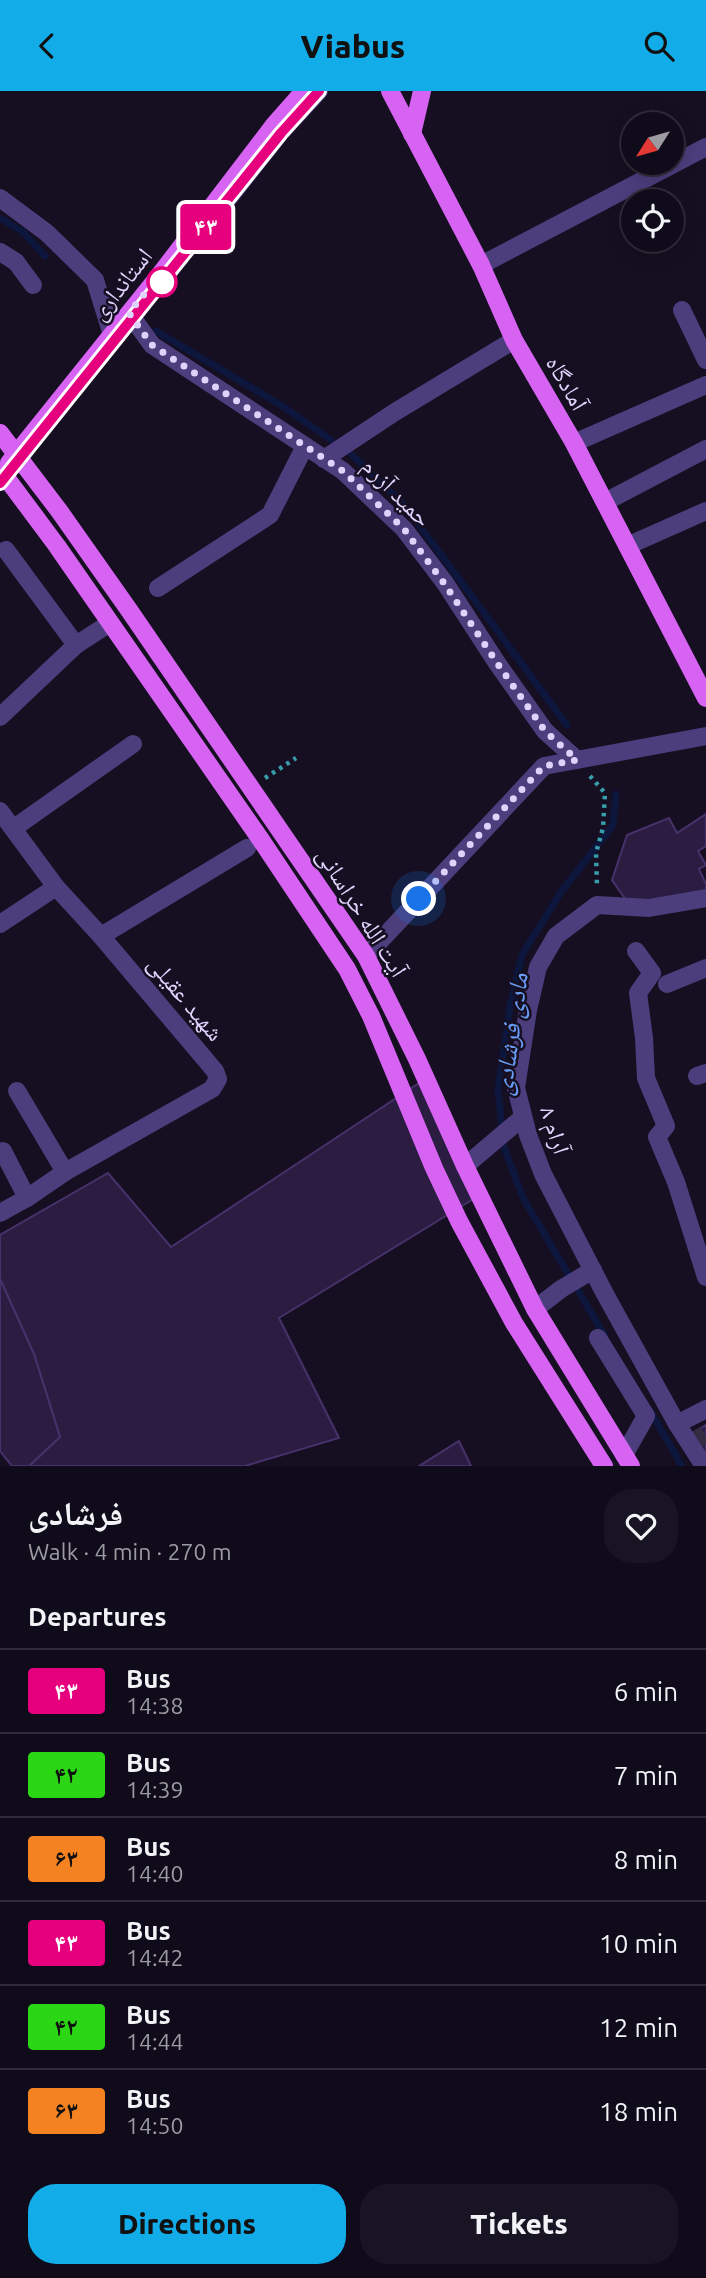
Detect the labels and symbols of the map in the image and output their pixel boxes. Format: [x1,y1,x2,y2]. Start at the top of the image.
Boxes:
north arrow [621,112,684,175]
line badge: ۴۳ [174,204,238,250]
street label: استانداری [85,243,158,326]
unlabelled marker [147,267,177,297]
street label: آمادگاه [541,351,594,416]
street label: حمید آزرم [355,452,437,534]
street label: آیت الله خراسانی [311,842,413,983]
your location [401,881,436,916]
street label: شهید عقیلی [142,950,229,1047]
water label: مادی فرشادی [487,971,535,1097]
street label: ۸ آرام [532,1103,576,1159]

